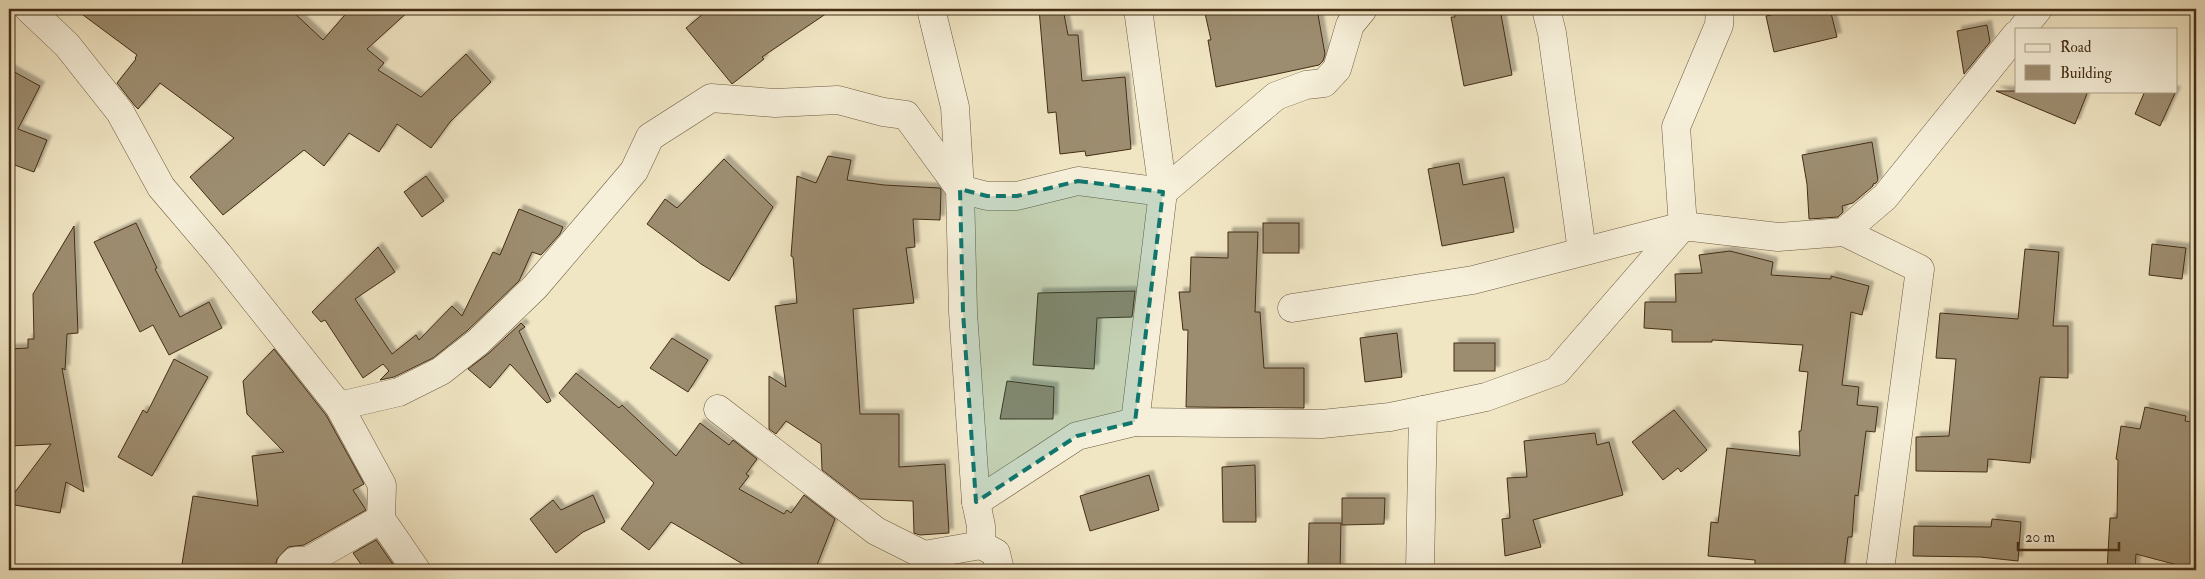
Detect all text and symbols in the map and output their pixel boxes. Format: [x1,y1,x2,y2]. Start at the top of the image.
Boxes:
legend [2015,28,2178,92]
text: Road [2060,38,2092,57]
text: Building [2060,64,2112,83]
scale bar [2018,519,2119,551]
text: 20 m [2025,528,2055,547]

